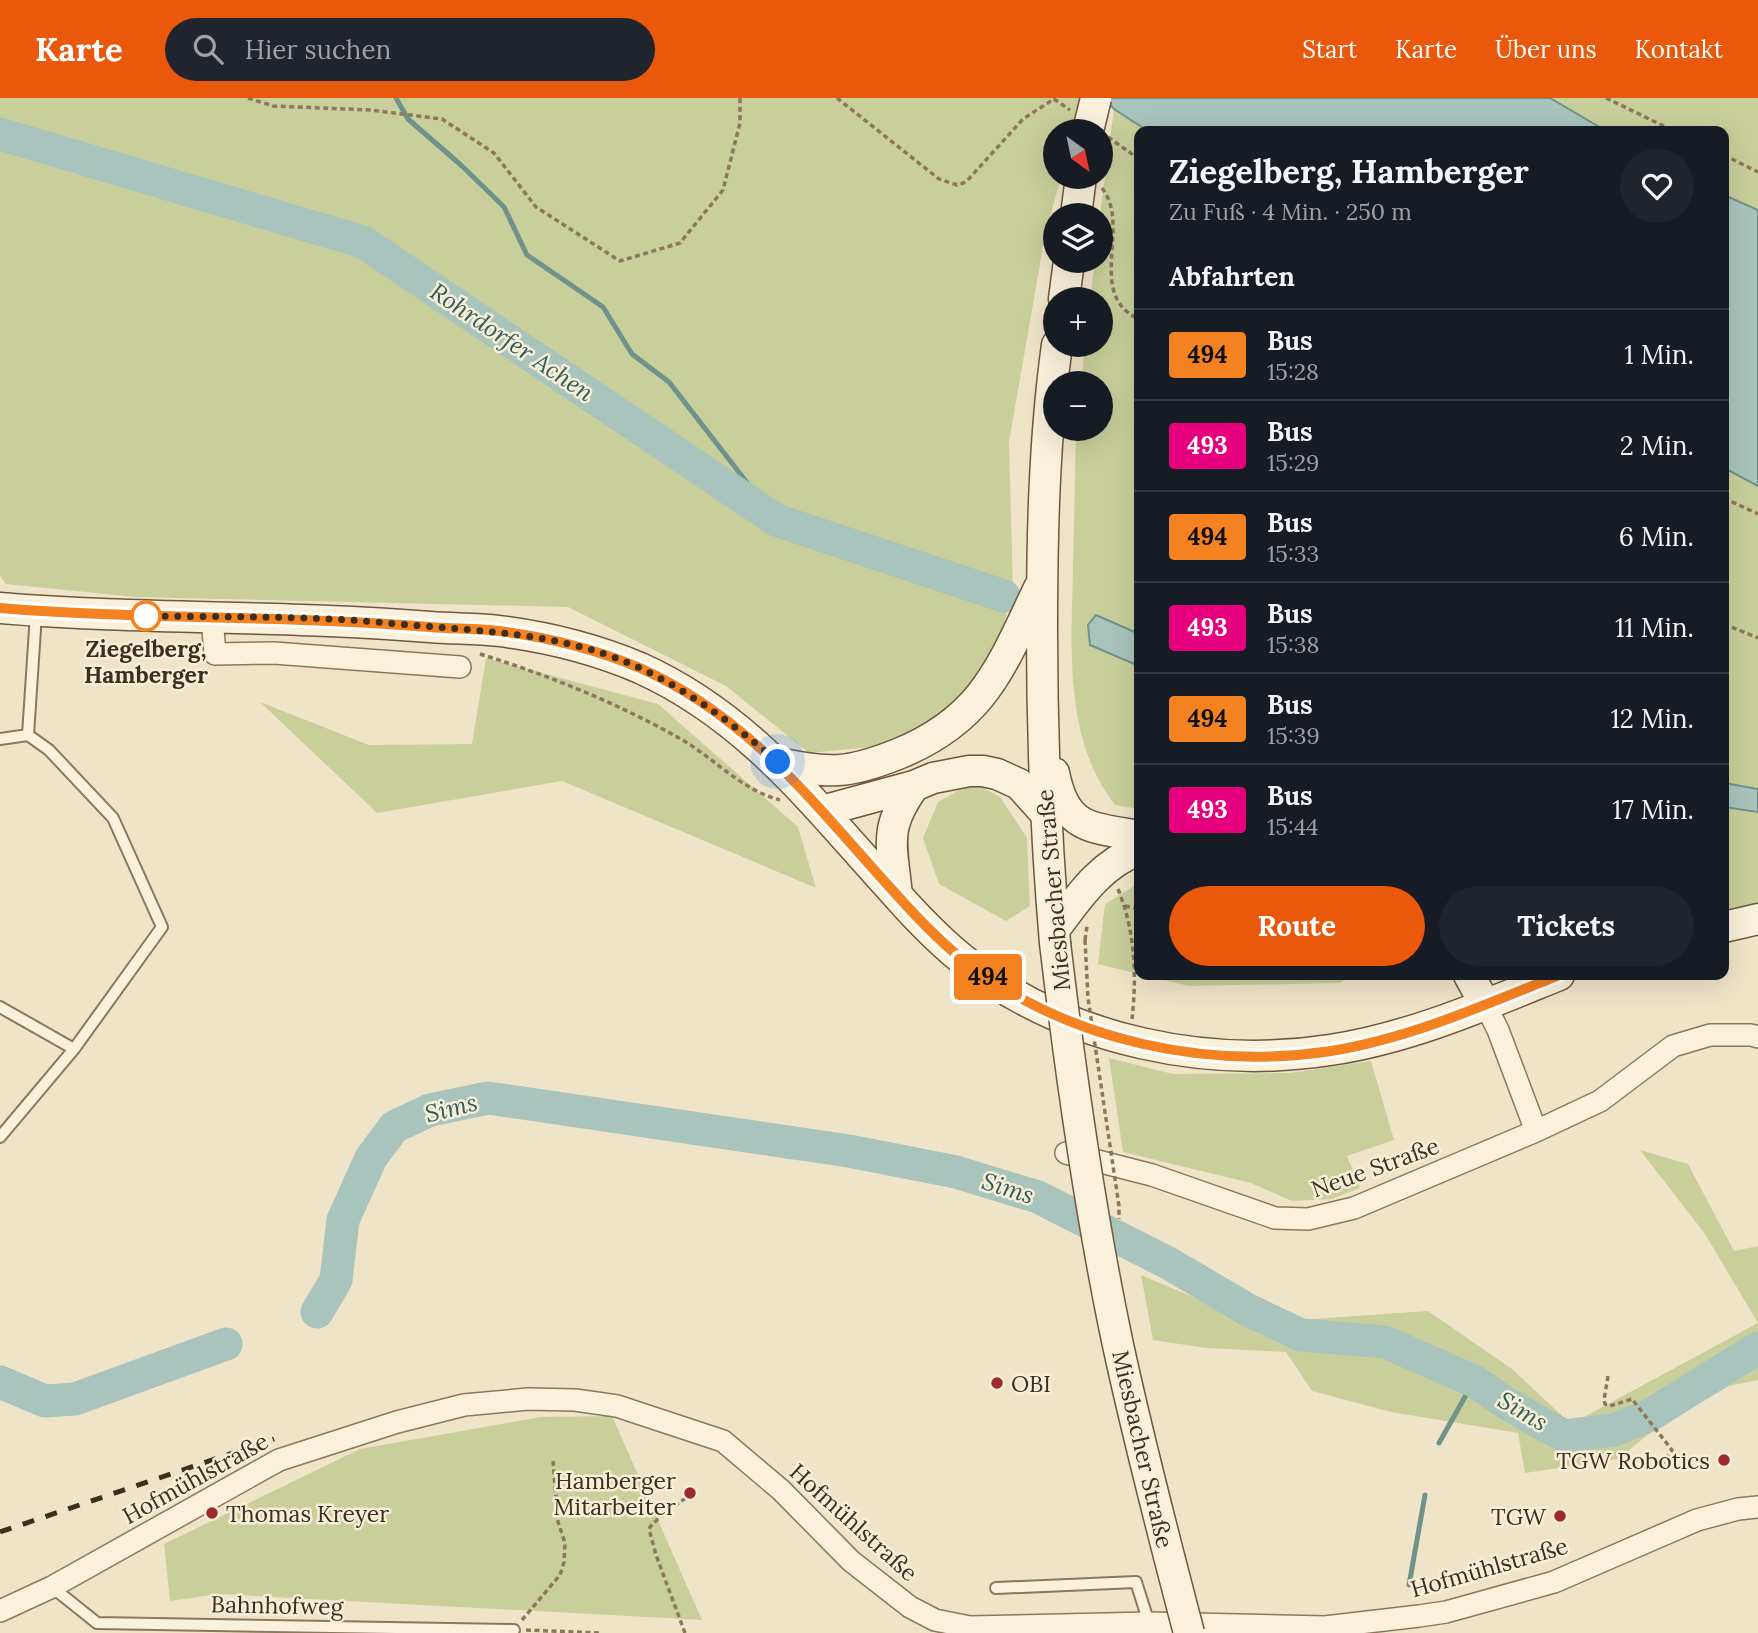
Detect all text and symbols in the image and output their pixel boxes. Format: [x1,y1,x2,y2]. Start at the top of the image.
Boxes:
search box [165,18,655,81]
text: Karte [35,28,123,70]
icon: search [189,30,227,68]
text: Hier suchen [245,33,391,66]
text: Start [1302,34,1357,65]
text: Karte [1395,34,1457,65]
text: Über uns [1495,34,1597,65]
text: Kontakt [1635,34,1723,65]
north arrow [1043,119,1113,189]
map controls [1043,119,1113,441]
button: heart [1620,149,1694,223]
text: Ziegelberg, Hamberger [1169,150,1529,192]
text: Zu Fuß · 4 Min. · 250 m [1169,197,1412,226]
button: layers [1043,203,1113,273]
text: Abfahrten [1169,260,1295,293]
water label: Rohrdorfer Achen [424,276,600,408]
button: + [1043,287,1113,357]
text: Bus [1267,324,1313,357]
text: 1 Min. [1624,338,1694,371]
text: 494 [1187,339,1228,370]
text: 15:28 [1267,357,1319,386]
button: − [1043,371,1113,441]
text: Bus [1267,415,1313,448]
text: 2 Min. [1620,429,1694,462]
text: 493 [1187,430,1228,461]
text: 15:29 [1267,448,1319,477]
text: Bus [1267,506,1313,539]
text: 6 Min. [1619,520,1694,553]
text: 494 [1187,521,1228,552]
text: 15:33 [1267,539,1319,568]
text: Bus [1267,597,1313,630]
marker: Ziegelberg, Hamberger [131,601,161,631]
text: 11 Min. [1615,611,1694,644]
text: 493 [1187,612,1228,643]
text: 15:38 [1267,630,1319,659]
place label: Ziegelberg, Hamberger [84,634,208,689]
text: Bus [1267,688,1313,721]
text: 12 Min. [1610,702,1694,735]
text: 494 [1187,703,1228,734]
text: 15:39 [1267,721,1320,750]
your location [760,744,795,779]
text: Bus [1267,779,1313,812]
street label: Miesbacher Straße [1030,788,1076,992]
text: 17 Min. [1612,793,1694,826]
text: 493 [1187,794,1228,825]
text: 15:44 [1267,812,1319,841]
button: Route [1169,886,1425,966]
button: Tickets [1439,886,1694,966]
line badge: 494 [948,954,1028,1000]
text: 494 [968,961,1008,992]
water label: Sims [422,1087,480,1129]
street label: Neue Straße [1307,1131,1443,1203]
water label: Sims [978,1165,1038,1211]
street label: Miesbacher Straße [1106,1347,1180,1551]
place label: OBI [1011,1369,1051,1398]
marker: OBI [989,1375,1005,1391]
water label: Sims [1492,1384,1554,1438]
street label: Hofmühlstraße [117,1426,273,1530]
place label: TGW Robotics [1556,1446,1710,1475]
marker: TGW Robotics [1716,1452,1732,1468]
street label: Hofmühlstraße [784,1457,924,1587]
place label: Hamberger Mitarbeiter [553,1466,676,1521]
marker: Hamberger Mitarbeiter [682,1485,698,1501]
place label: Thomas Kreyer [226,1499,389,1528]
place label: TGW [1491,1502,1547,1531]
marker: Thomas Kreyer [204,1505,220,1521]
marker: TGW [1552,1508,1568,1524]
street label: Hofmühlstraße [1407,1531,1571,1603]
street label: Bahnhofweg [210,1589,345,1621]

